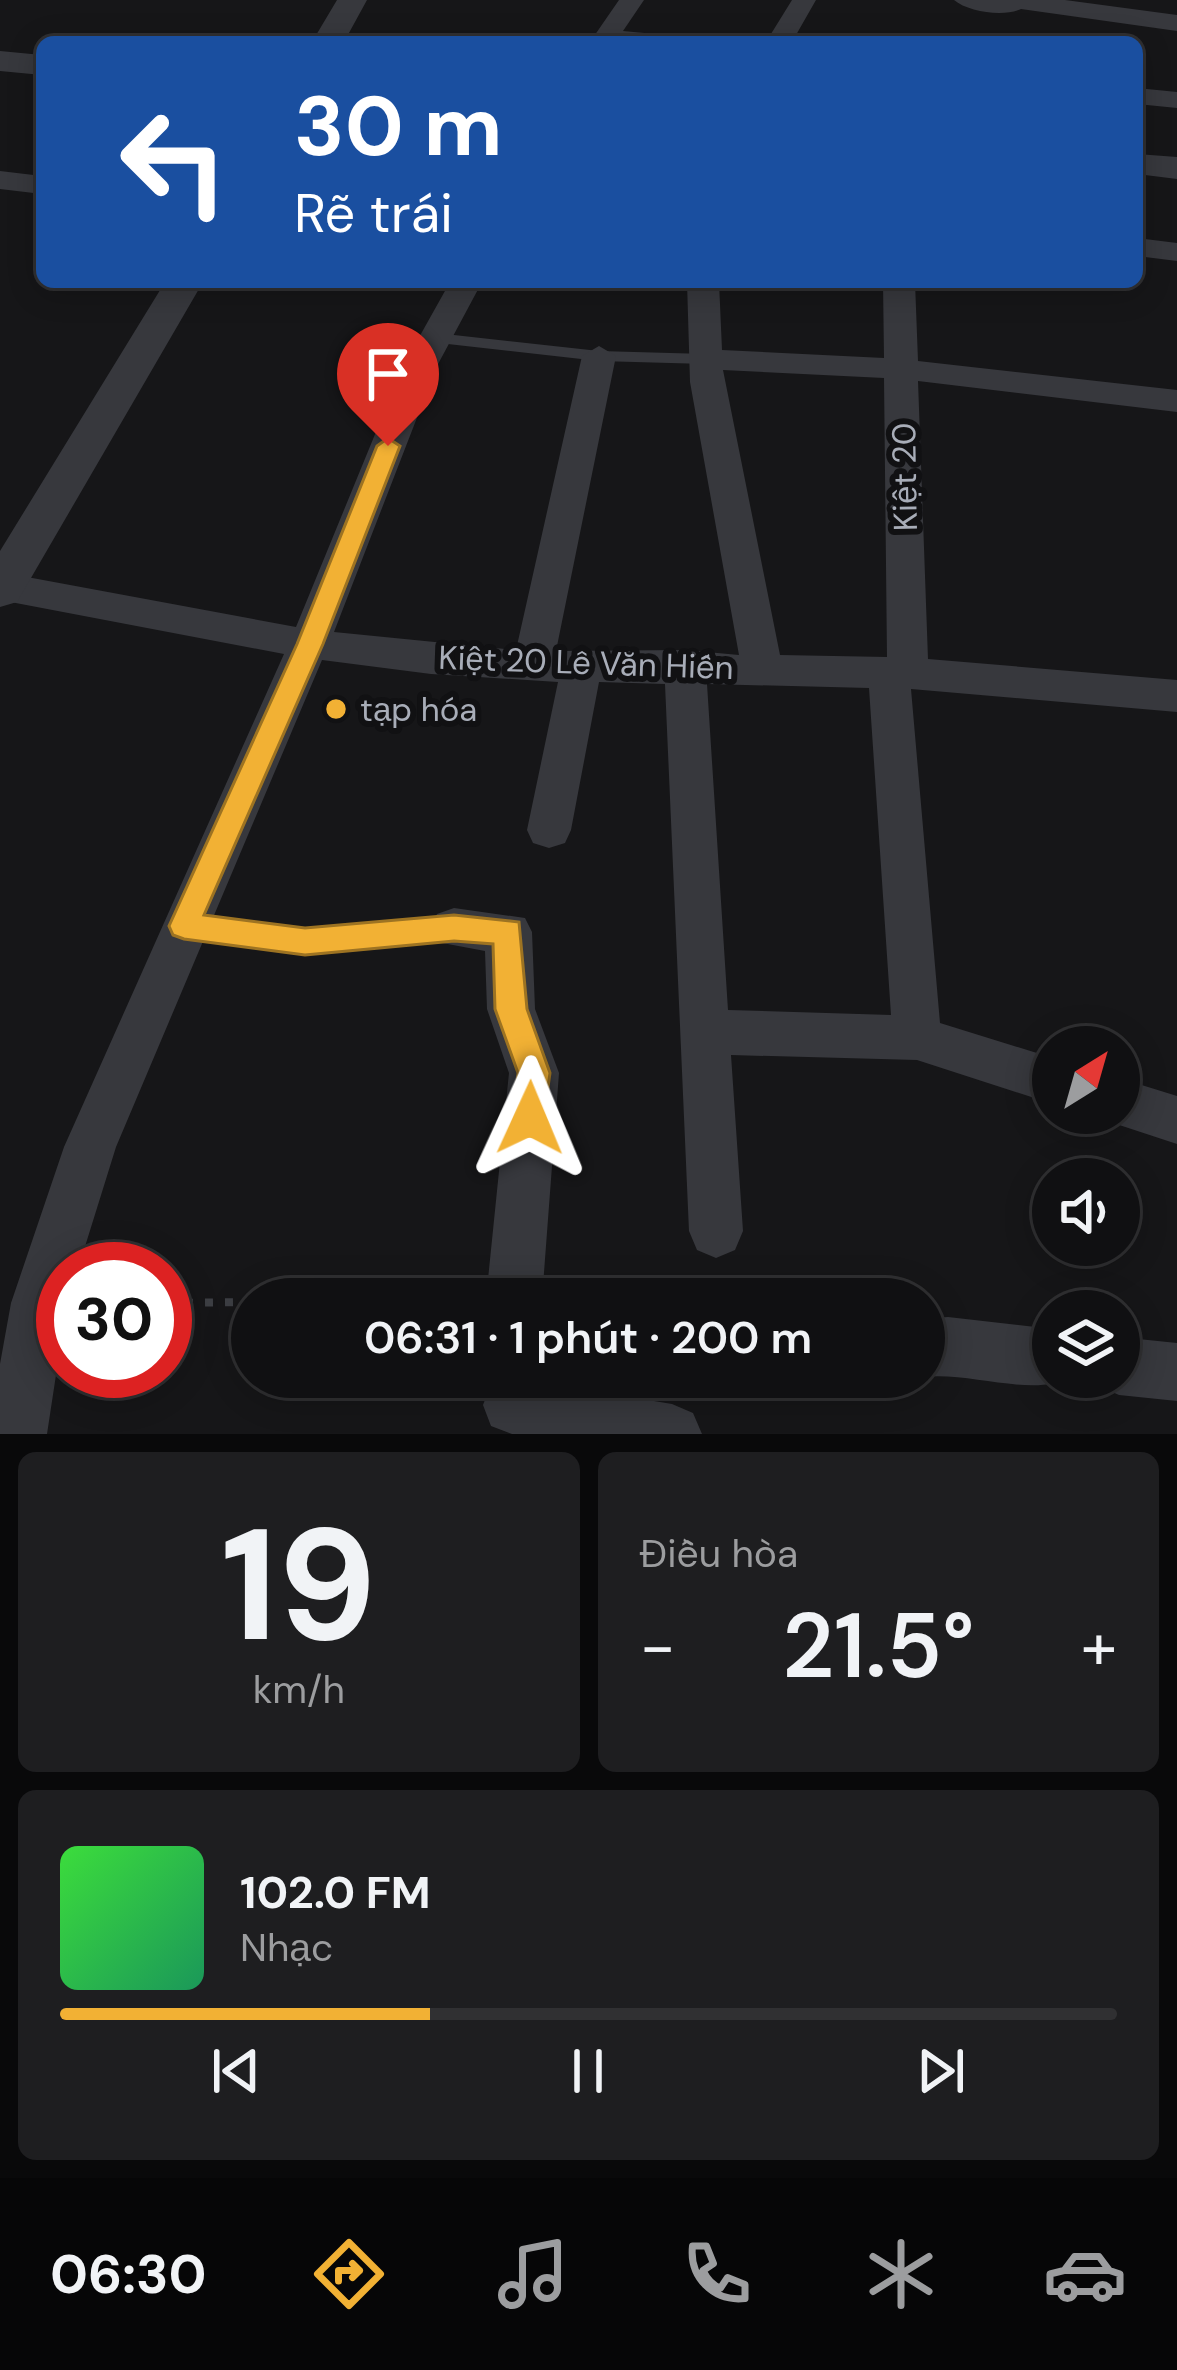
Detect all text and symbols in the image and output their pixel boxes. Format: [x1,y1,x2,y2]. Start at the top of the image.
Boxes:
text: 30 m [294,72,503,181]
icon: left [96,84,252,240]
text: Rẽ trái [294,178,453,249]
pin [337,323,439,446]
icon: arrive [355,341,421,407]
street label: Kiệt 20 [882,422,927,532]
street label: Kiệt 20 Lê Văn Hiến [438,636,734,689]
place label: tạp hóa [360,688,477,731]
marker: tạp hóa [323,696,349,722]
north arrow [1032,1026,1140,1134]
map controls [1032,1026,1140,1398]
position arrow [467,1055,593,1181]
button: sound [1032,1158,1140,1266]
speed limit sign: 30 [36,1242,192,1398]
button: layers [1032,1290,1140,1398]
text: 06:31 · 1 phút · 200 m [364,1308,812,1367]
text: 19 [221,1484,377,1687]
text: Điều hòa [640,1528,798,1579]
text: 21.5° [782,1588,974,1705]
text: − [640,1604,676,1689]
text: + [1081,1604,1117,1689]
text: km/h [253,1664,345,1715]
text: 102.0 FM [240,1863,431,1922]
text: Nhạc [240,1922,333,1973]
icon: previous [203,2038,269,2104]
icon: pause [555,2038,621,2104]
icon: next [908,2038,974,2104]
icon: directions [307,2232,391,2316]
icon: music [491,2232,575,2316]
icon: phone [675,2232,759,2316]
icon: climate [859,2232,943,2316]
icon: car [1043,2232,1127,2316]
text: 06:30 [50,2239,207,2310]

